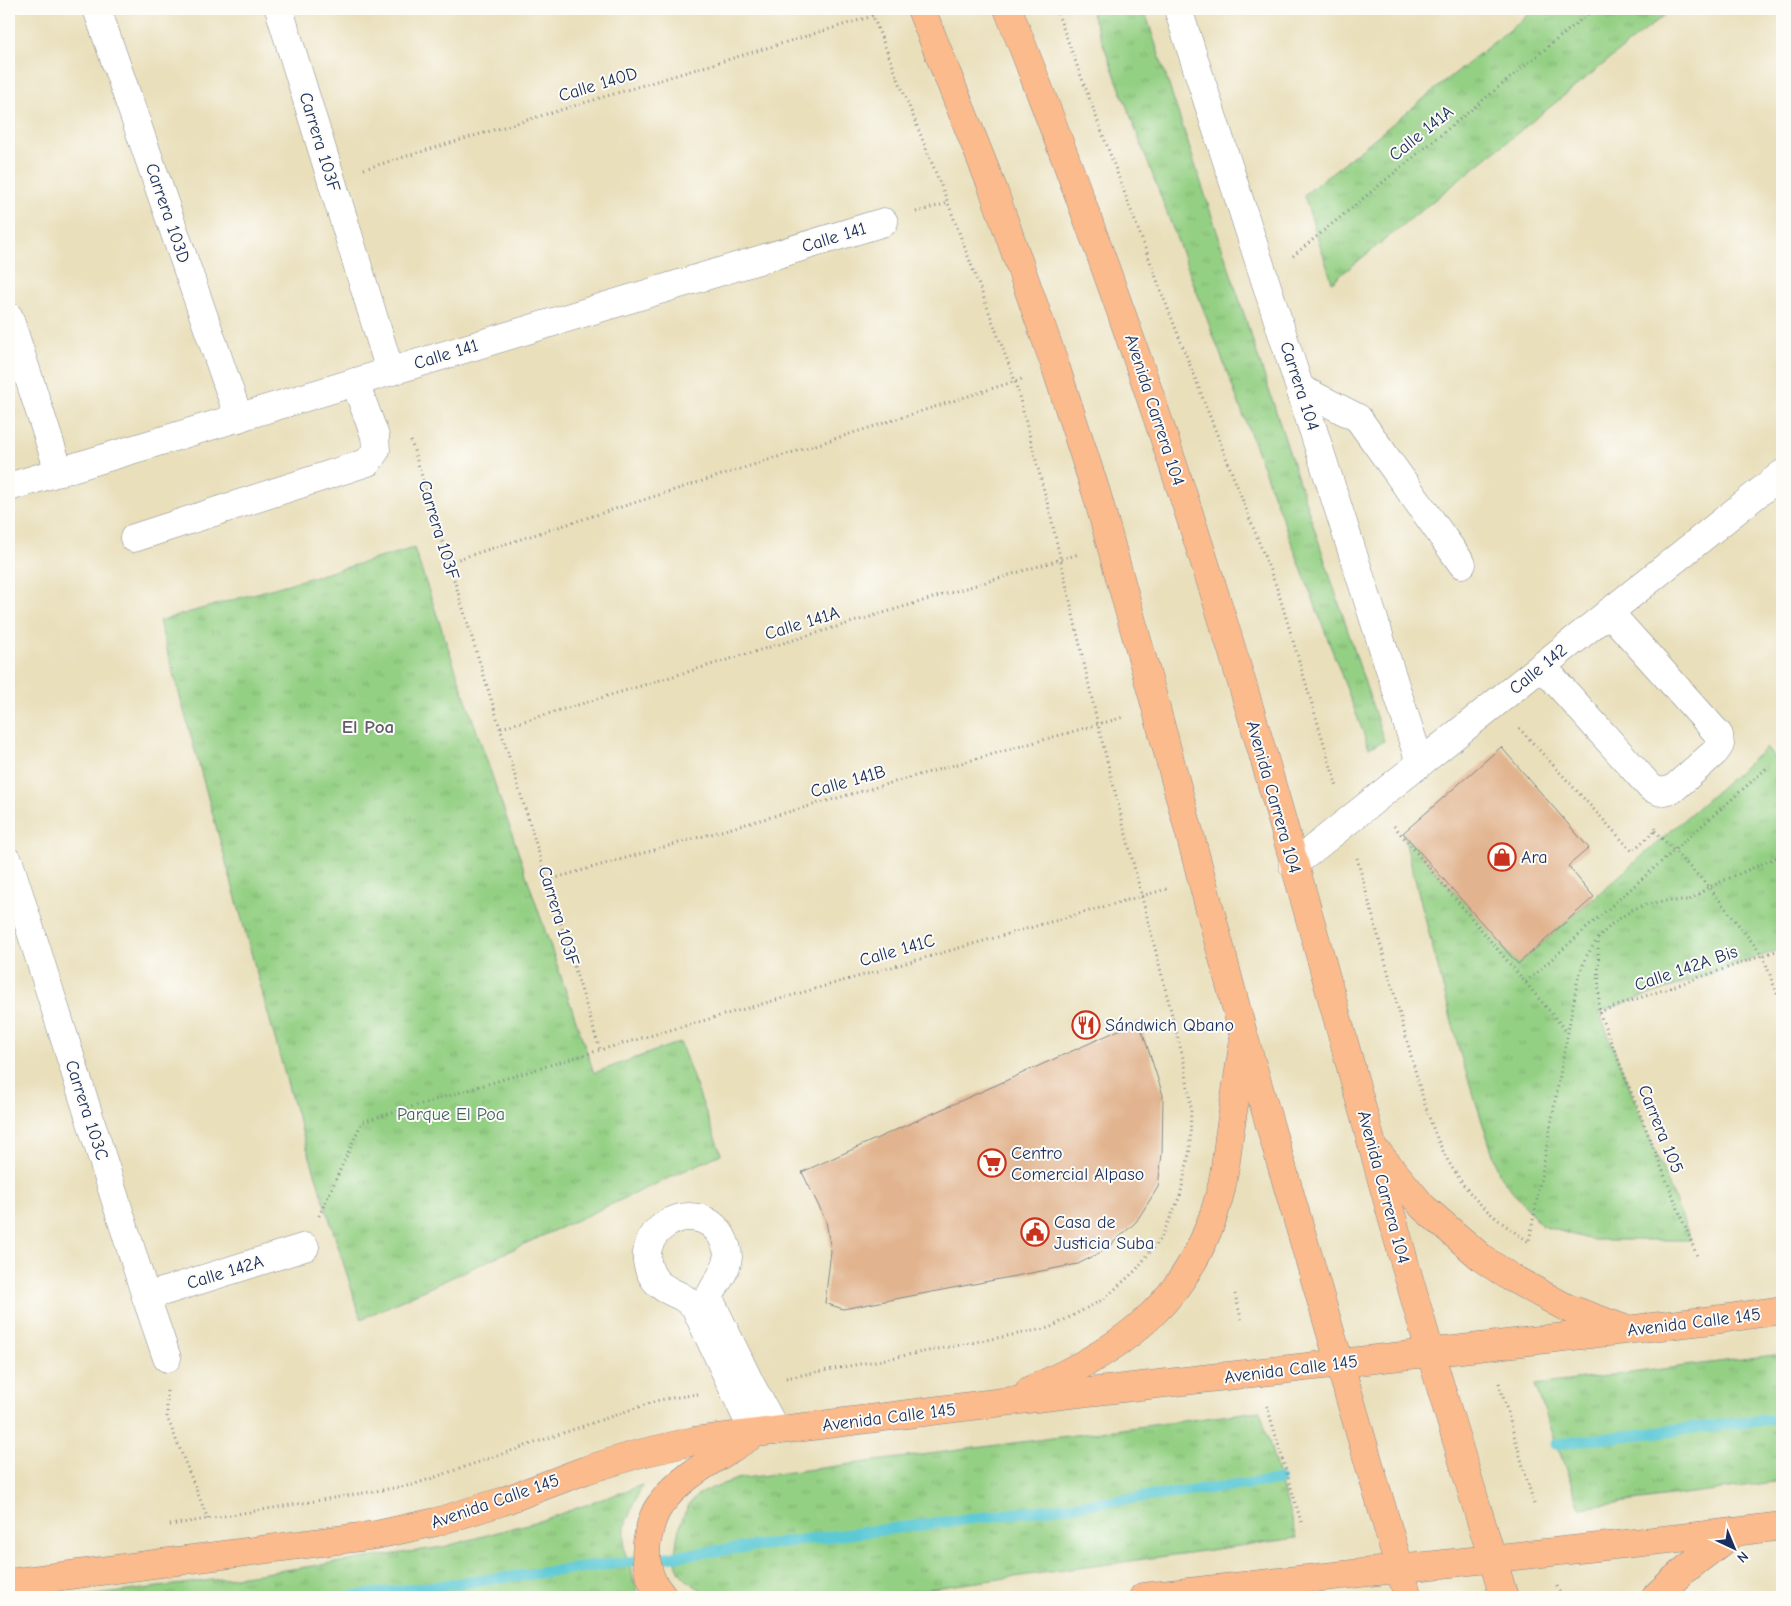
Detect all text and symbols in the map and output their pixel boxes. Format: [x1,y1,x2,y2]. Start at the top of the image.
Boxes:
street label: Calle 140D [556,63,640,106]
street label: Carrera 103F [294,90,345,195]
street label: Calle 141A [1385,101,1458,166]
street label: Carrera 103D [141,161,194,266]
street label: Calle 141 [799,218,869,257]
street label: Avenida Carrera 104 [1120,332,1189,488]
street label: Calle 141 [411,335,481,374]
street label: Carrera 104 [1275,339,1324,433]
street label: Carrera 103F [413,478,464,583]
street label: Calle 141A [762,602,842,645]
street label: Calle 142 [1505,640,1572,699]
district label: El Poa [342,716,394,738]
street label: Avenida Carrera 104 [1242,718,1305,876]
street label: Calle 141B [808,761,888,802]
shop icon: Ara [1487,842,1517,872]
place label: Ara [1521,847,1548,868]
street label: Carrera 103F [533,864,584,969]
street label: Calle 141C [857,930,937,971]
street label: Calle 142A Bis [1632,941,1740,996]
restaurant icon: Sándwich Qbano [1071,1010,1101,1040]
place label: Sándwich Qbano [1105,1015,1234,1036]
street label: Carrera 103C [61,1058,113,1163]
street label: Carrera 105 [1633,1082,1688,1176]
park label: Parque El Poa [397,1104,505,1125]
street label: Avenida Carrera 104 [1353,1108,1414,1266]
place label: Centro Comercial Alpaso [1011,1143,1144,1185]
supermarket icon: Centro Comercial Alpaso [977,1148,1007,1178]
place label: Casa de Justicia Suba [1054,1212,1154,1254]
public building icon: Casa de Justicia Suba [1020,1217,1050,1247]
street label: Calle 142A [184,1251,266,1294]
street label: Avenida Calle 145 [1626,1304,1762,1341]
street label: Avenida Calle 145 [1223,1351,1359,1388]
street label: Avenida Calle 145 [821,1399,957,1436]
street label: Avenida Calle 145 [428,1470,562,1533]
north arrow [1708,1524,1758,1574]
text: N [1733,1548,1752,1566]

